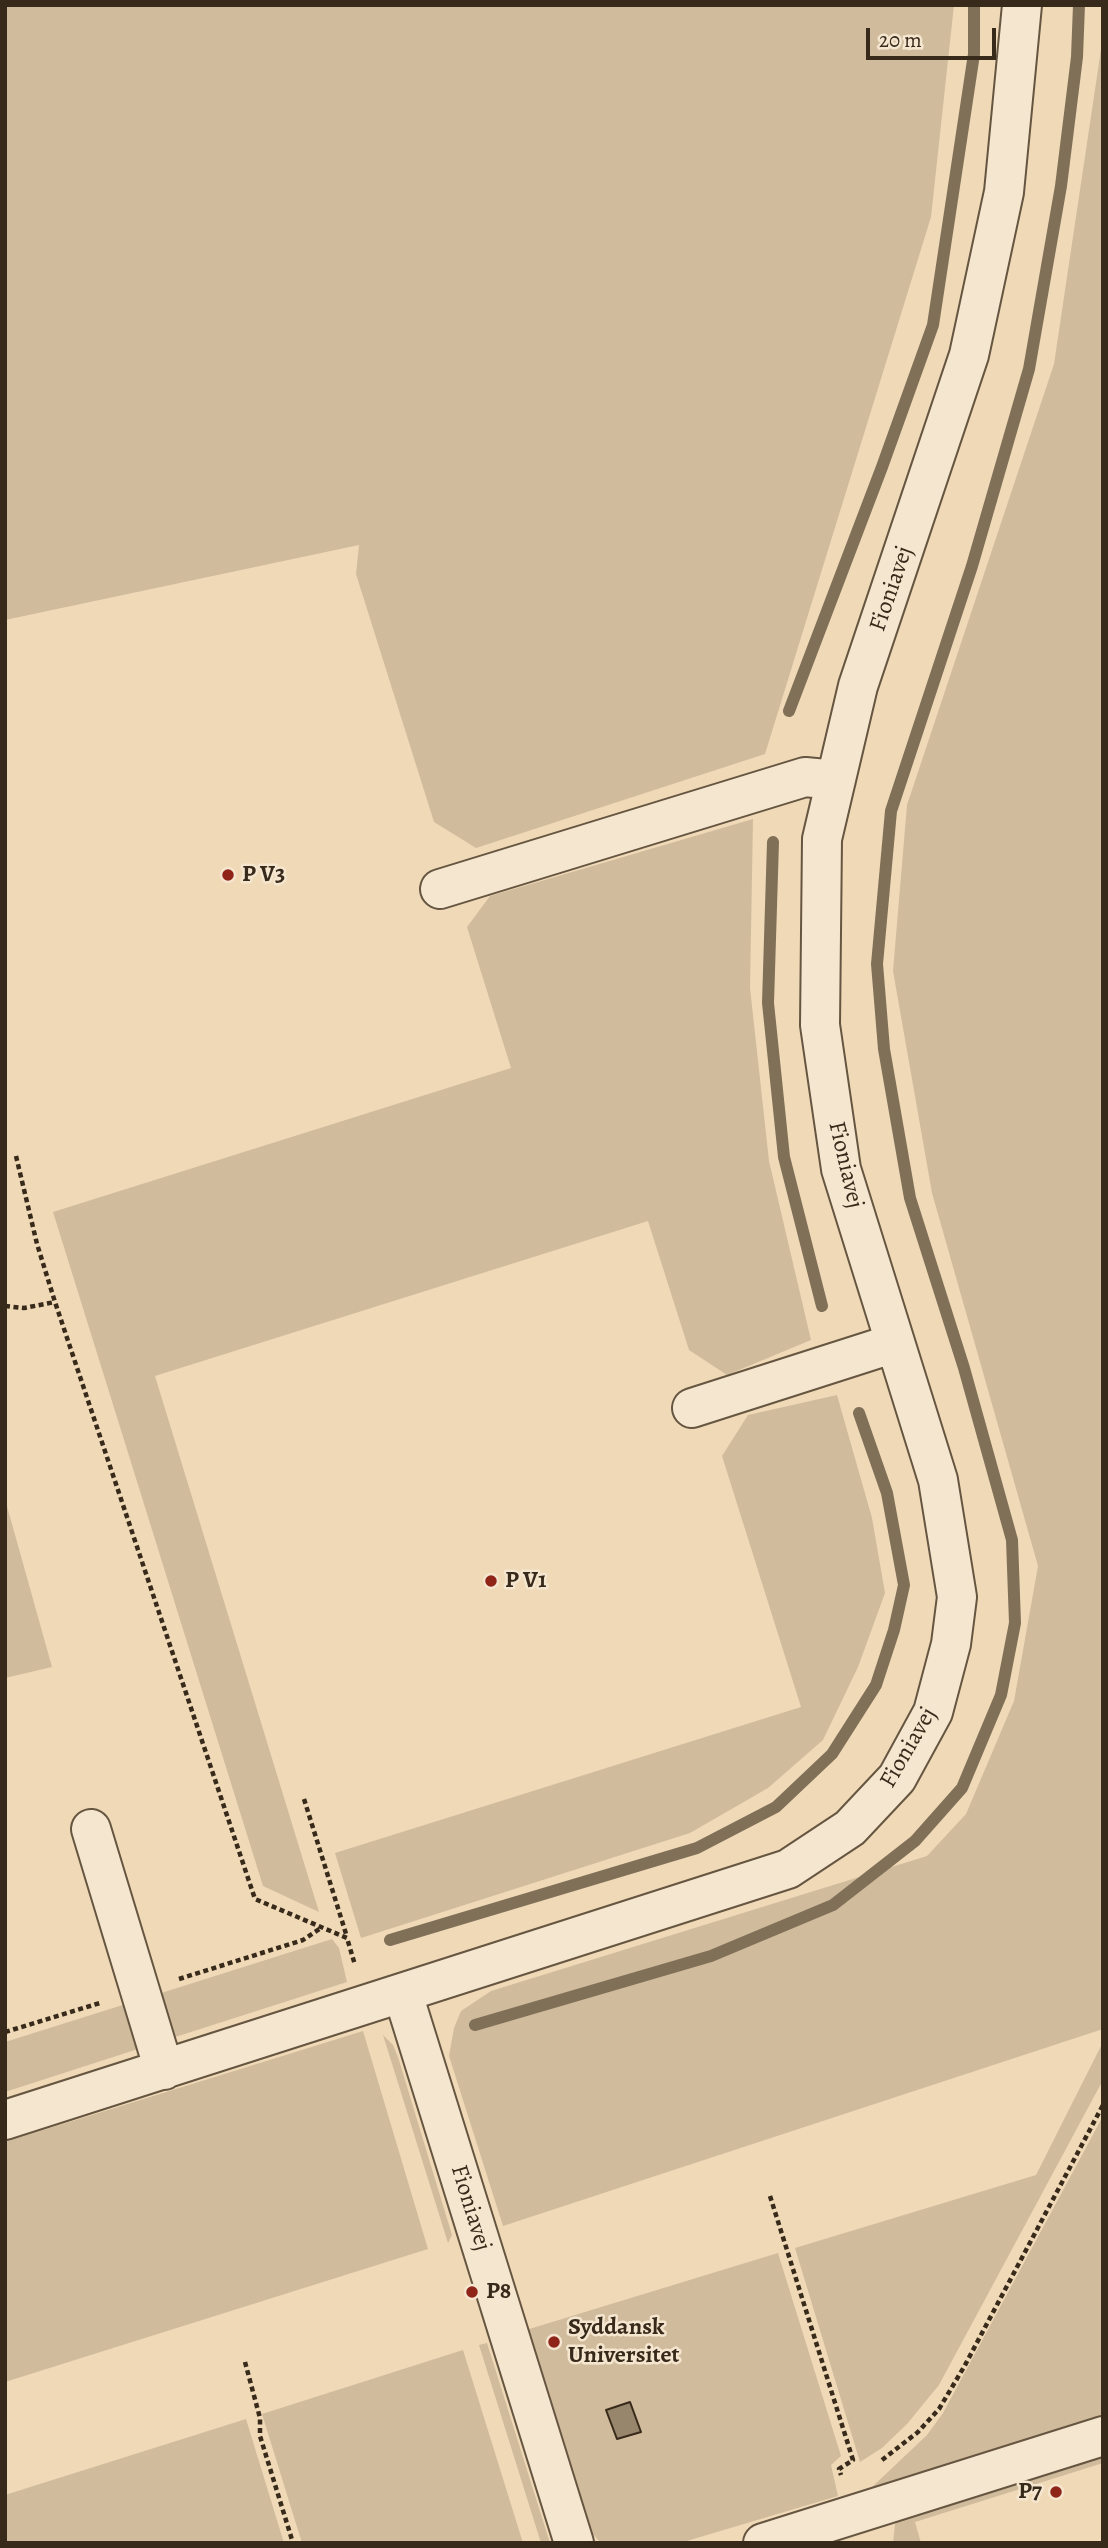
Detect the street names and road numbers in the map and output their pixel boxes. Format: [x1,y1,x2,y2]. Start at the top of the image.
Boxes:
street label: Fioniavej [864,543,920,635]
street label: Fioniavej [821,1119,869,1211]
street label: Fioniavej [874,1703,944,1793]
street label: Fioniavej [443,2162,497,2254]

